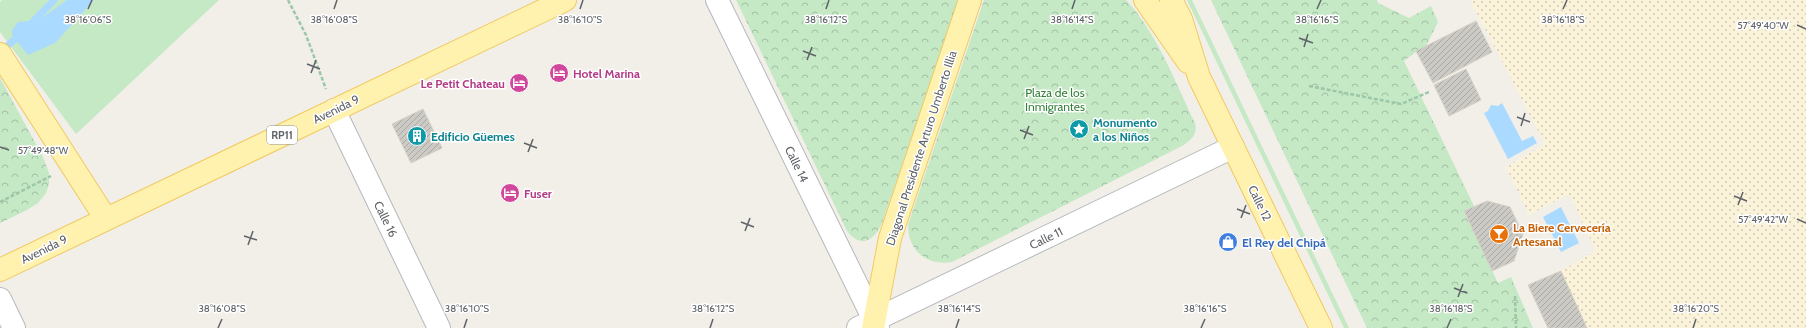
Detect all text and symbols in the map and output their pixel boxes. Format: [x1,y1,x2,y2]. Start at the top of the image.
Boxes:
text: 38°16'06"S [65,13,112,26]
text: 38°16'08"S [310,13,358,26]
text: 38°16'10"S [558,13,602,26]
text: 38°16'12"S [805,13,847,26]
text: 38°16'14"S [1050,13,1094,26]
text: 38°16'16"S [1295,13,1339,26]
text: 38°16'18"S [1541,13,1585,26]
text: 57°49'40"W [1737,19,1789,32]
street label: Diagonal Presidente Arturo Umberto Illia [882,48,960,247]
hotel icon: Hotel Marina [548,62,570,84]
place label: Hotel Marina [573,66,640,81]
hotel icon: Le Petit Chateau [508,72,530,94]
place label: Le Petit Chateau [421,76,505,91]
park label: Plaza de los Inmigrantes [1025,85,1085,114]
street label: Avenida 9 [310,91,362,127]
place label: Monumento a los Niños [1093,115,1157,144]
place icon: Monumento a los Niños [1068,118,1090,140]
building icon: Edificio Güemes [406,125,428,147]
road number: RP11 [267,126,297,144]
place label: Edificio Güemes [431,129,515,144]
street label: Calle 14 [782,143,812,185]
text: 57°49'48"W [18,144,69,157]
hotel icon: Fuser [499,182,521,204]
street label: Calle 12 [1245,183,1275,223]
place label: Fuser [524,186,552,201]
street label: Calle 16 [371,198,401,240]
text: 57°49'42"W [1738,213,1788,226]
place label: La Biere Cervecería Artesanal [1513,220,1611,249]
street label: Calle 11 [1027,223,1065,253]
bar icon: La Biere Cervecería Artesanal [1488,223,1510,245]
street label: Avenida 9 [18,231,70,267]
shop icon: El Rey del Chipá [1217,231,1239,253]
place label: El Rey del Chipá [1242,235,1326,250]
text: 38°16'08"S [198,302,246,315]
text: 38°16'10"S [445,302,489,315]
text: 38°16'12"S [692,302,734,315]
text: 38°16'14"S [937,302,981,315]
text: 38°16'16"S [1183,302,1227,315]
text: 38°16'18"S [1429,302,1473,315]
text: 38°16'20"S [1673,302,1719,315]

